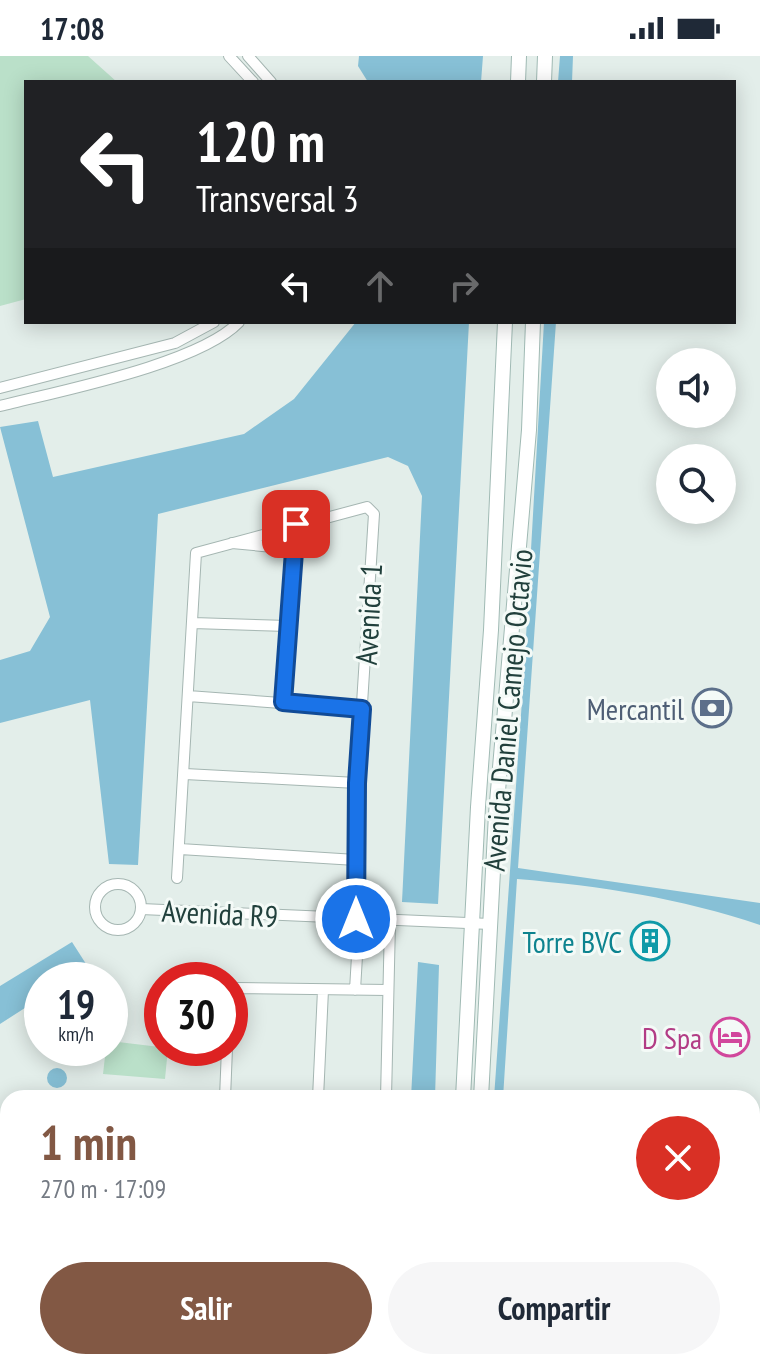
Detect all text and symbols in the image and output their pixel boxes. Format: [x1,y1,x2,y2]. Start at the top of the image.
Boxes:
text: 17:08 [40,9,105,48]
text: 120 m [196,105,325,177]
icon: left [64,112,168,216]
text: Transversal 3 [196,175,359,222]
icon: left [274,264,318,308]
icon: ahead [358,264,402,308]
icon: right [442,264,486,308]
map controls [656,348,736,524]
button: sound [656,348,736,428]
button: search [656,444,736,524]
pin [262,490,330,558]
icon: arrive [274,502,318,546]
street label: Avenida Daniel Camejo Octavio [473,547,541,873]
street label: Avenida 1 [346,562,390,666]
bank icon: Mercantil [691,687,733,729]
place label: Mercantil [587,689,684,728]
position arrow [314,877,398,961]
street label: Avenida R9 [161,890,279,936]
building icon: Torre BVC [629,920,671,962]
place label: Torre BVC [522,922,622,961]
speed limit sign: 30 [144,962,248,1066]
text: 19 [57,978,95,1030]
hotel icon: D Spa [709,1016,751,1058]
place label: D Spa [642,1018,702,1057]
text: km/h [58,1021,94,1047]
text: 1 min [40,1111,137,1173]
button: close [636,1116,720,1200]
text: 270 m · 17:09 [40,1172,166,1205]
button: Salir [40,1262,372,1354]
button: Compartir [388,1262,720,1354]

